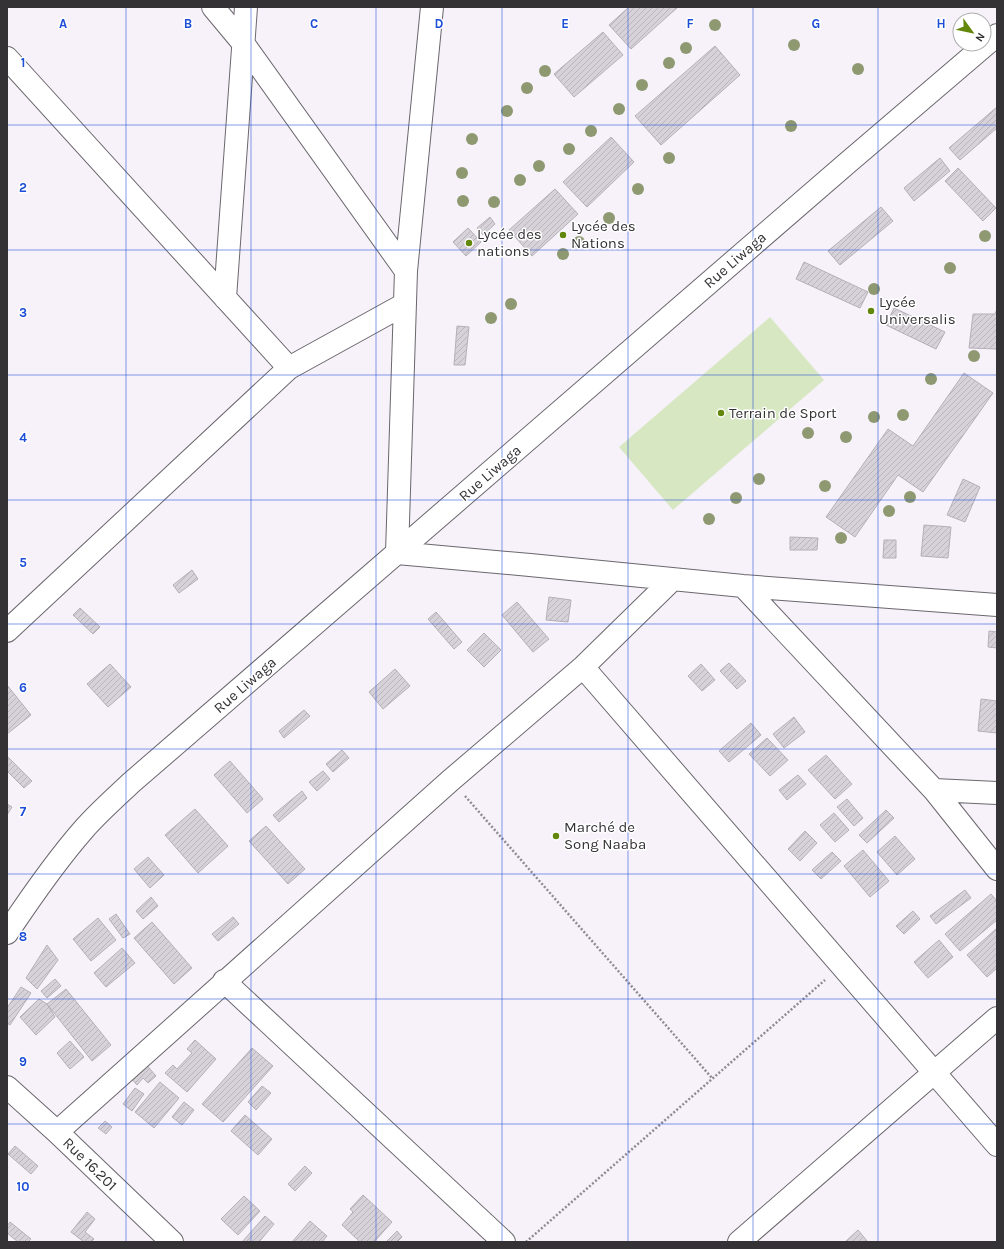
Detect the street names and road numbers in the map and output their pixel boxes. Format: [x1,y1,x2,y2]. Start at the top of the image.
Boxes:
street label: Rue Liwaga [700,228,770,292]
street label: Rue Liwaga [455,441,525,505]
street label: Rue Liwaga [210,653,280,717]
street label: Rue 16.201 [59,1134,121,1194]

